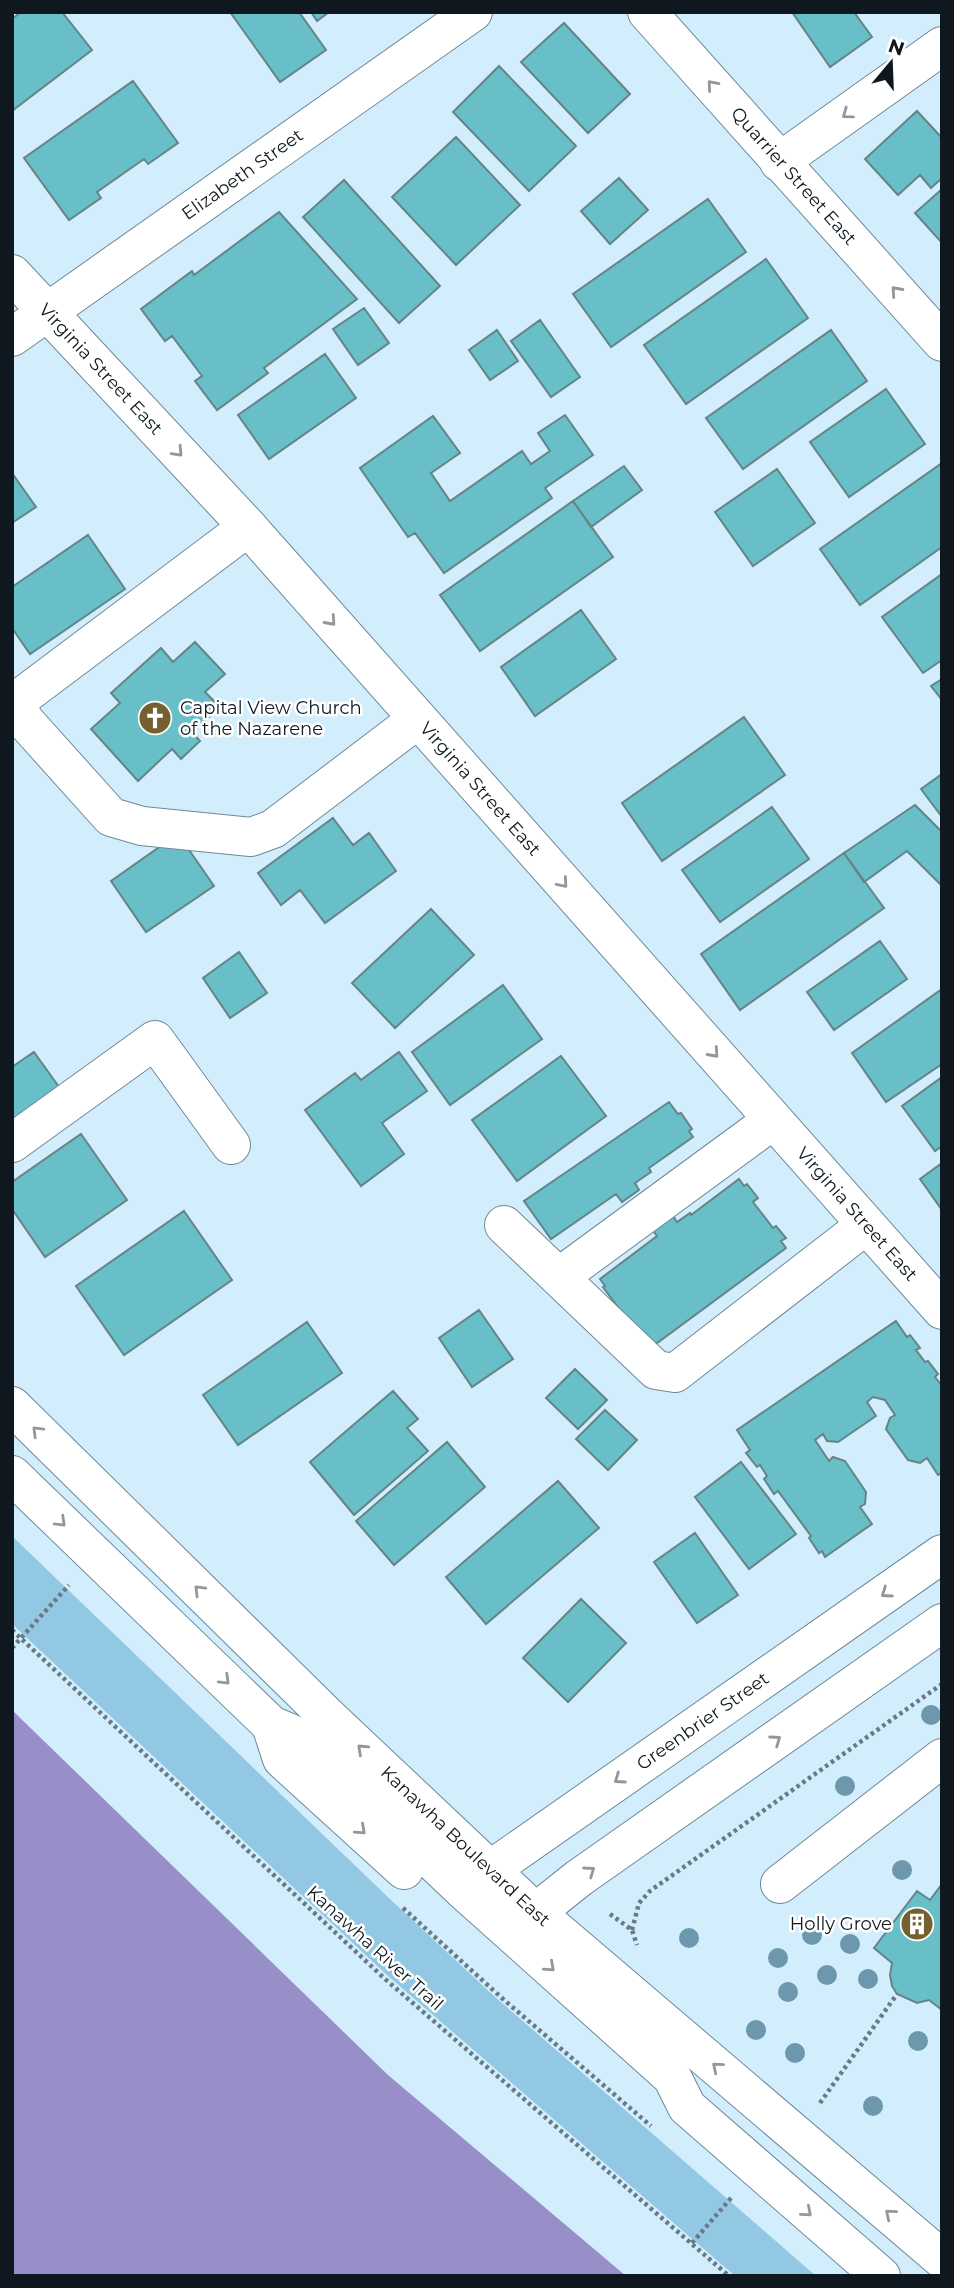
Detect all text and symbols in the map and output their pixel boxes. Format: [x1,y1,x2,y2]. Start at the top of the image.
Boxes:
north arrow [856,28,926,98]
text: N [885,34,907,61]
one-way arrow [707,80,720,93]
street label: Quarrier Street East [726,103,861,250]
one-way arrow [842,106,855,118]
street label: Elizabeth Street [178,124,307,225]
one-way arrow [892,286,904,299]
street label: Virginia Street East [34,299,167,439]
one-way arrow [170,444,183,457]
one-way arrow [323,612,335,625]
place label: Capital View Church of the Nazarene [180,697,362,740]
church icon: Capital View Church of the Nazarene [136,699,174,737]
street label: Virginia Street East [415,717,545,860]
one-way arrow [555,874,567,887]
one-way arrow [706,1045,718,1058]
street label: Virginia Street East [792,1143,922,1285]
one-way arrow [32,1426,45,1439]
one-way arrow [53,1514,66,1527]
one-way arrow [881,1585,894,1597]
one-way arrow [194,1586,207,1599]
street label: Greenbrier Street [632,1667,773,1775]
one-way arrow [217,1672,230,1685]
one-way arrow [768,1736,781,1748]
one-way arrow [357,1744,370,1757]
street label: Kanawha Boulevard East [376,1761,555,1931]
one-way arrow [614,1771,627,1783]
one-way arrow [352,1822,365,1834]
one-way arrow [582,1867,595,1879]
street label: Kanawha River Trail [302,1881,448,2015]
building icon: Holly Grove [898,1905,936,1943]
place label: Holly Grove [790,1913,892,1935]
one-way arrow [542,1959,555,1971]
one-way arrow [712,2063,725,2075]
one-way arrow [799,2204,812,2216]
one-way arrow [885,2210,897,2223]

